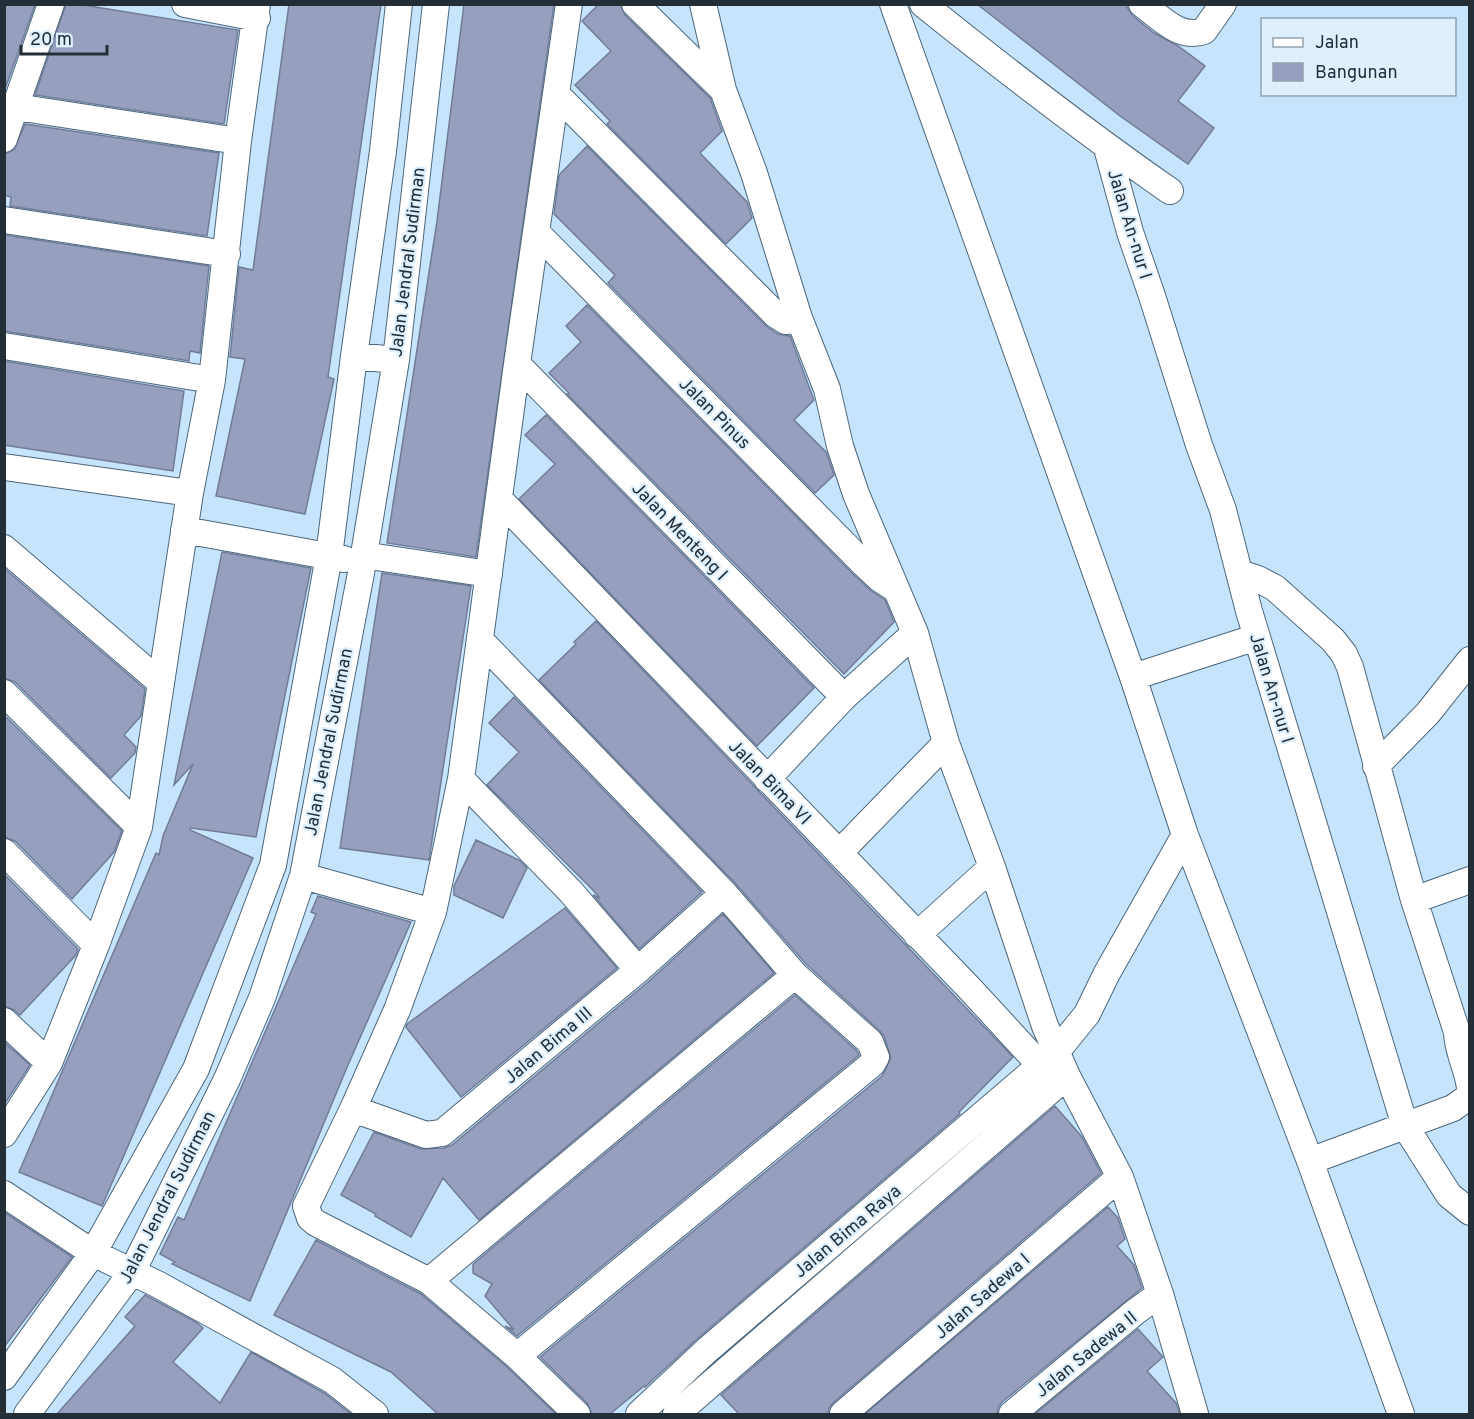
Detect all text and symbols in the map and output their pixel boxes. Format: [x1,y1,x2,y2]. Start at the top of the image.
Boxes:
scale bar [21,18,106,56]
legend [1261,18,1456,96]
text: 20 m [30,29,72,52]
text: Jalan [1315,32,1359,55]
text: Bangunan [1315,62,1398,85]
street label: Jalan Jendral Sudirman [385,166,432,358]
street label: Jalan An-nur I [1101,167,1156,282]
street label: Jalan Pinus [673,373,755,455]
street label: Jalan Menteng I [626,478,732,586]
street label: Jalan An-nur I [1243,631,1298,746]
street label: Jalan Jendral Sudirman [300,646,359,838]
street label: Jalan Bima VI [723,736,815,830]
street label: Jalan Bima III [500,1002,598,1090]
street label: Jalan Jendral Sudirman [115,1107,222,1288]
street label: Jalan Bima Raya [789,1180,906,1284]
street label: Jalan Sadewa I [930,1249,1036,1345]
street label: Jalan Sadewa II [1031,1307,1143,1403]

